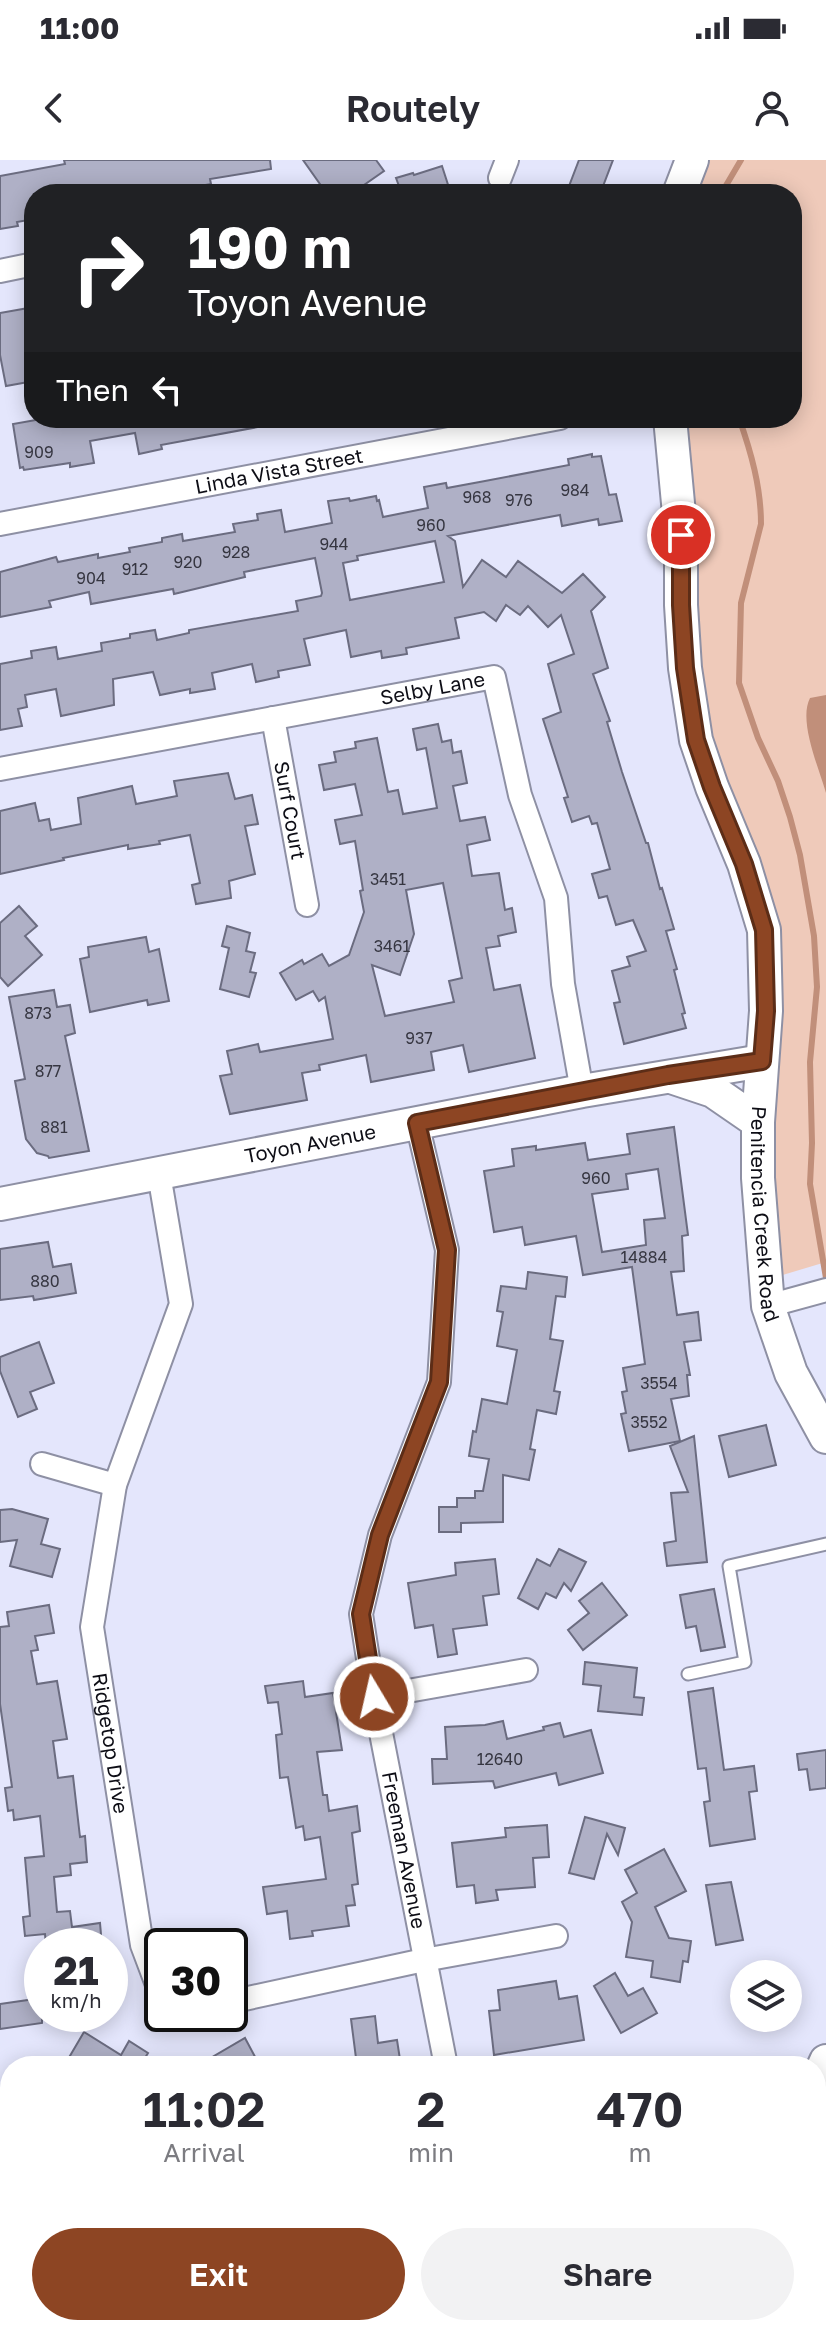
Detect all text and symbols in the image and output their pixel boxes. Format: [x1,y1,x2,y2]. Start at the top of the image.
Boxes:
text: 11:00 [40,10,120,46]
icon: back [32,86,76,130]
icon: person [750,86,794,130]
text: Routely [346,87,480,130]
text: 190 m [188,213,352,280]
icon: right [56,216,160,320]
text: Toyon Avenue [188,281,427,324]
icon: left [145,368,189,412]
text: Then [56,372,129,408]
house number: 909 [24,442,54,462]
street label: Linda Vista Street [193,443,365,498]
house number: 984 [560,480,590,500]
house number: 968 [462,487,492,507]
house number: 976 [505,490,533,510]
pin [647,501,715,569]
icon: arrive [659,513,703,557]
house number: 960 [416,515,446,535]
house number: 944 [319,534,349,554]
house number: 928 [222,542,250,562]
house number: 920 [174,552,202,572]
house number: 912 [122,559,148,579]
house number: 904 [76,568,106,588]
street label: Selby Lane [378,666,487,709]
street label: Surf Court [270,759,311,861]
house number: 3451 [370,869,406,889]
house number: 3461 [374,936,411,956]
house number: 873 [24,1003,52,1023]
house number: 937 [405,1028,433,1048]
house number: 877 [35,1061,61,1081]
street label: Penitencia Creek Road [747,1105,786,1325]
house number: 881 [40,1117,68,1137]
street label: Toyon Avenue [242,1118,378,1167]
house number: 960 [581,1168,611,1188]
house number: 14884 [621,1247,667,1267]
house number: 880 [30,1271,60,1291]
house number: 3554 [640,1373,678,1393]
house number: 3552 [630,1412,668,1432]
position arrow [332,1655,416,1739]
street label: Ridgetop Drive [88,1671,134,1815]
house number: 12640 [477,1749,523,1769]
street label: Freeman Avenue [378,1769,432,1931]
speed limit sign: 30 [144,1928,248,2032]
text: 21 [54,1946,99,1994]
map controls [730,1960,802,2032]
button: layers [730,1960,802,2032]
text: km/h [51,1988,101,2012]
text: 11:02 [143,2080,265,2138]
text: 2 [417,2080,445,2138]
text: 470 [597,2080,683,2138]
text: Arrival [163,2137,245,2168]
text: min [408,2137,454,2168]
text: m [628,2137,651,2168]
button: Exit [32,2228,405,2320]
button: Share [421,2228,794,2320]

